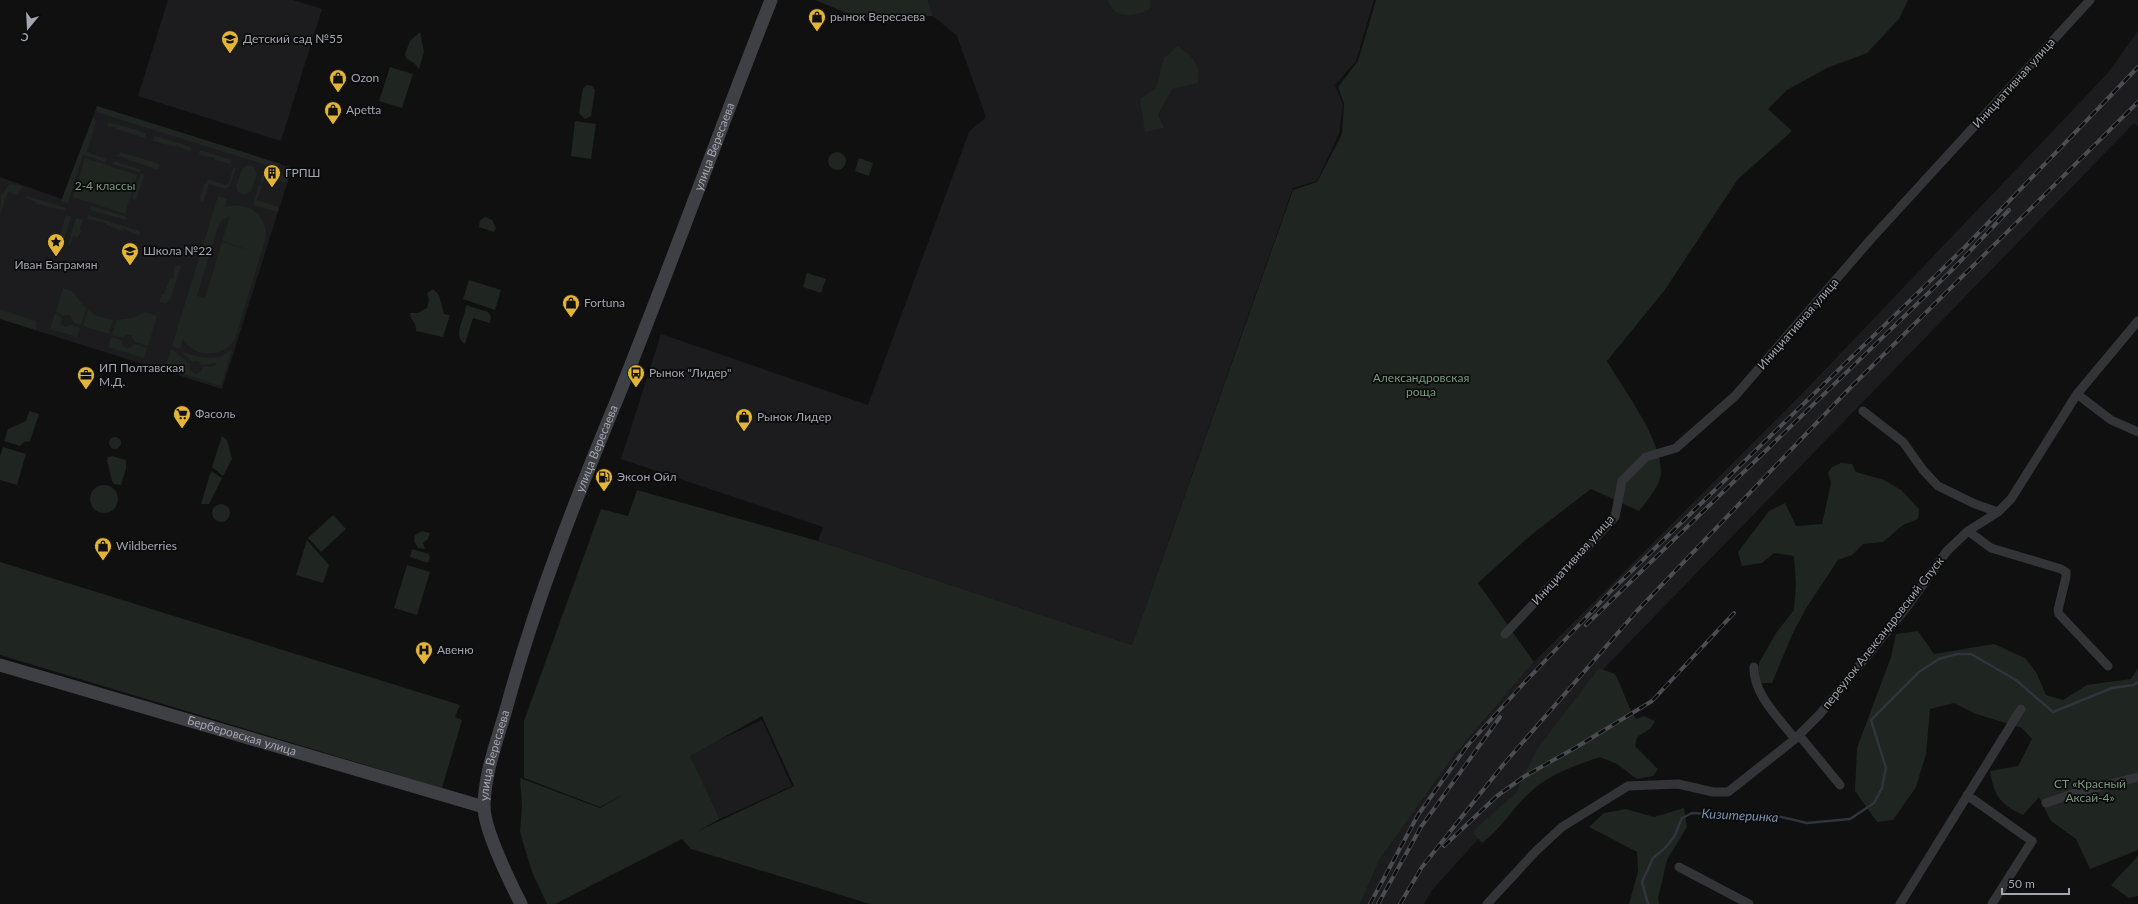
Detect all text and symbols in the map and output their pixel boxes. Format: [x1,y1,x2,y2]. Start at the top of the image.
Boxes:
shop icon: рынок Вересаева [807,7,827,32]
north arrow [8,8,48,48]
place label: рынок Вересаева [830,9,925,24]
school or university icon: Детский сад №55 [220,29,240,54]
text: С [19,30,30,45]
place label: Детский сад №55 [243,31,343,46]
street label: Инициативная улица [1969,34,2058,131]
shop icon: Ozon [328,68,348,93]
place label: Ozon [351,70,379,85]
shop icon: Apetta [323,100,343,125]
street label: улица Вересаева [691,100,738,193]
place label: Apetta [346,102,381,117]
building icon: ГРПШ [262,163,282,188]
place label: ГРПШ [285,165,320,180]
park label: 2-4 классы [75,178,135,193]
place icon: Иван Баграмян [46,232,66,257]
school or university icon: Школа №22 [120,241,140,266]
place label: Школа №22 [143,243,212,258]
place label: Иван Баграмян [15,257,97,272]
street label: Инициативная улица [1754,275,1841,372]
shop icon: Fortuna [561,293,581,318]
place label: Fortuna [584,295,625,310]
place label: ИП Полтавская М.Д. [99,360,184,389]
bus stop icon: Рынок "Лидер" [626,363,646,388]
office icon: ИП Полтавская М.Д. [76,365,96,390]
place label: Рынок "Лидер" [649,365,732,380]
park label: Александровская роща [1373,370,1469,399]
street label: улица Вересаева [572,403,621,494]
supermarket icon: Фасоль [172,404,192,429]
place label: Фасоль [195,406,235,421]
shop icon: Рынок Лидер [734,407,754,432]
place label: Рынок Лидер [757,409,832,424]
fuel station icon: Эксон Ойл [594,467,614,492]
place label: Эксон Ойл [617,469,677,484]
street label: Инициативная улица [1528,511,1617,608]
shop icon: Wildberries [93,536,113,561]
place label: Wildberries [116,538,177,553]
street label: переулок Александровский Спуск [1818,553,1947,712]
hospital icon: Авеню [414,640,434,665]
place label: Авеню [437,642,474,657]
street label: улица Вересаева [476,708,512,801]
street label: Берберовская улица [186,712,298,759]
park label: СТ «Красный Аксай-4» [2054,776,2126,805]
water label: Кизитеринка [1701,805,1779,825]
scale bar [2002,870,2069,896]
text: 50 m [2008,876,2035,891]

